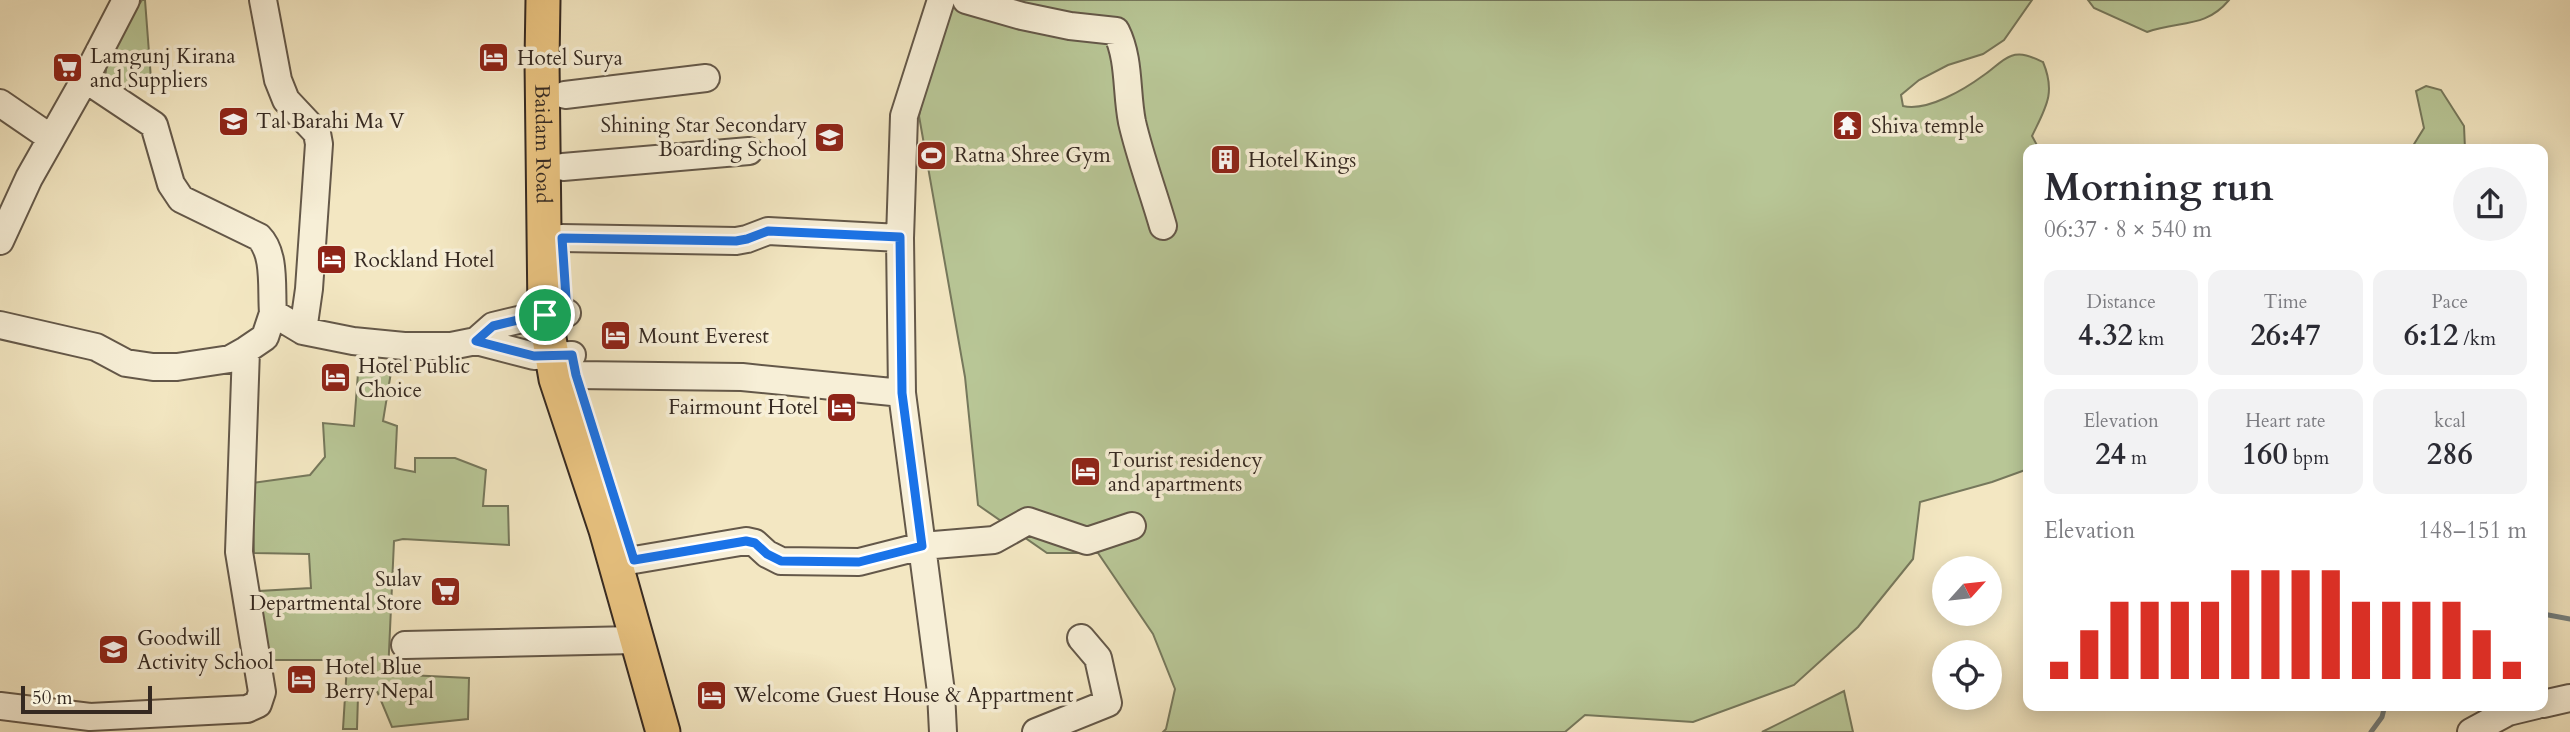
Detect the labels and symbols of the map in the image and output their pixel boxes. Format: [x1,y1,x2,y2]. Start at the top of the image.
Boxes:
hotel icon: Hotel Surya [477,41,511,75]
place label: Lamgunj Kirana and Suppliers [90,42,236,95]
place label: Hotel Surya [517,44,623,73]
supermarket icon: Lamgunj Kirana and Suppliers [50,51,84,85]
street label: Baidam Road [528,84,558,204]
school or university icon: Tal Barahi Ma V [216,104,250,138]
place label: Tal Barahi Ma V [256,107,405,136]
temple icon: Shiva temple [1831,109,1865,143]
place label: Shining Star Secondary Boarding School [600,111,807,164]
place label: Shiva temple [1871,112,1984,141]
school or university icon: Shining Star Secondary Boarding School [813,120,847,154]
sports icon: Ratna Shree Gym [914,138,948,172]
place label: Ratna Shree Gym [954,141,1111,170]
building icon: Hotel Kings [1208,143,1242,177]
place label: Hotel Kings [1248,146,1356,175]
hotel icon: Rockland Hotel [314,243,348,277]
place label: Rockland Hotel [354,246,494,275]
pin [515,285,575,345]
hotel icon: Mount Everest [598,319,632,353]
place label: Mount Everest [638,322,769,351]
place label: Hotel Public Choice [358,352,470,405]
hotel icon: Hotel Public Choice [318,361,352,395]
hotel icon: Fairmount Hotel [824,390,858,424]
place label: Fairmount Hotel [668,393,818,422]
place label: Tourist residency and apartments [1108,446,1263,499]
hotel icon: Tourist residency and apartments [1068,455,1102,489]
north arrow [1932,556,2002,626]
place label: Sulav Departmental Store [249,565,422,618]
supermarket icon: Sulav Departmental Store [428,574,462,608]
place label: Goodwill Activity School [137,624,274,677]
school or university icon: Goodwill Activity School [97,633,131,667]
place label: Hotel Blue Berry Nepal [325,653,434,706]
hotel icon: Hotel Blue Berry Nepal [285,662,319,696]
hotel icon: Welcome Guest House & Appartment [694,678,728,712]
place label: Welcome Guest House & Appartment [733,681,1074,710]
scale bar [21,683,152,715]

